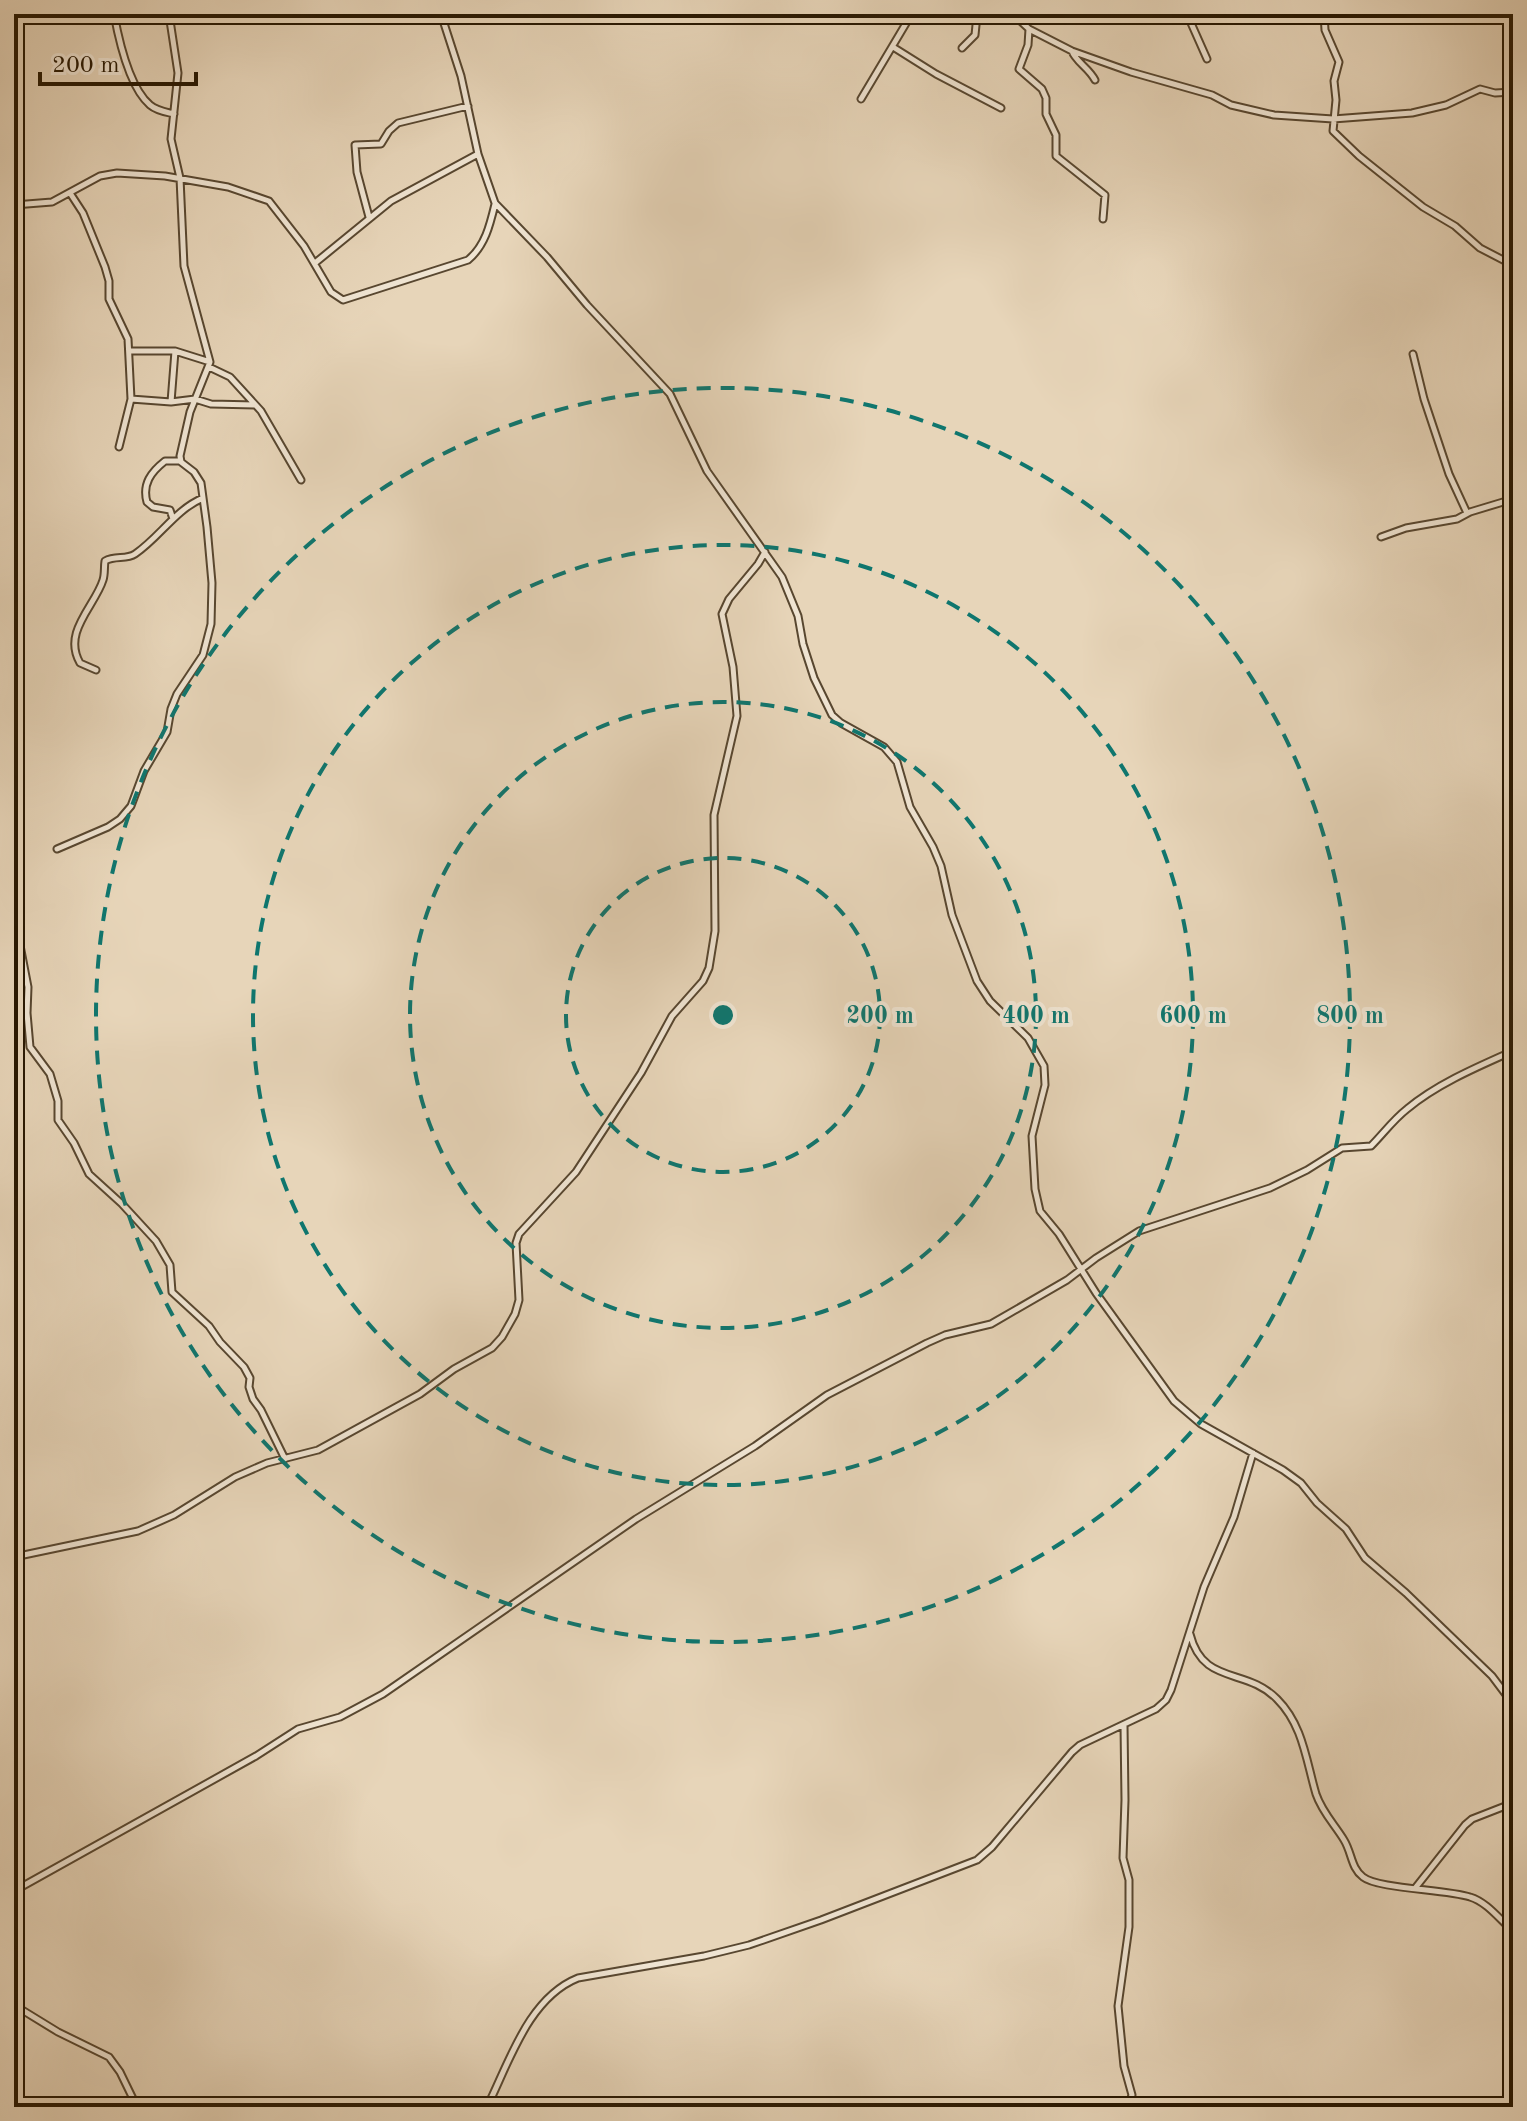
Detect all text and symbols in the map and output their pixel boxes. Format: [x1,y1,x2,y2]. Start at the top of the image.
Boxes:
scale bar [40,36,196,86]
text: 200 m [52,54,120,78]
centre of rings [709,1001,737,1029]
text: 200 m [846,1005,914,1029]
text: 400 m [1002,1005,1070,1029]
text: 600 m [1159,1005,1227,1029]
text: 800 m [1316,1005,1384,1029]

